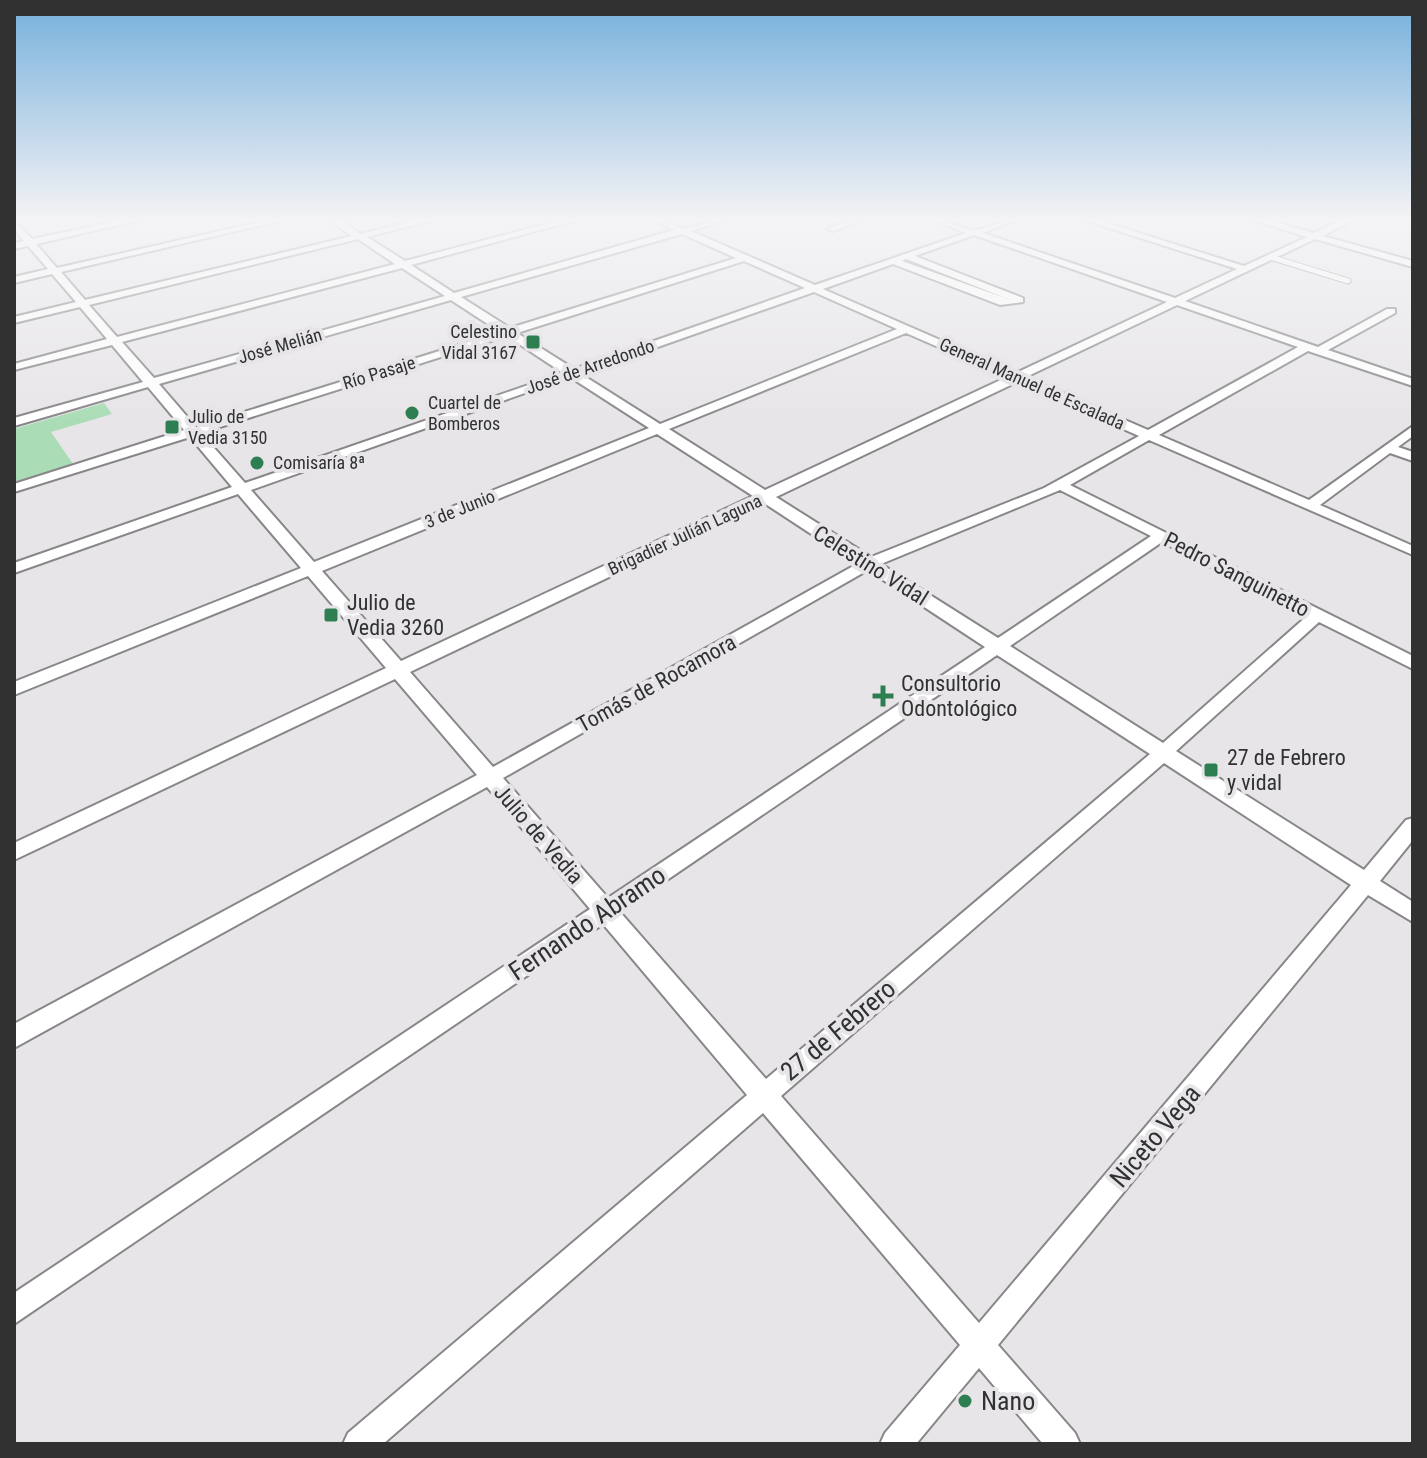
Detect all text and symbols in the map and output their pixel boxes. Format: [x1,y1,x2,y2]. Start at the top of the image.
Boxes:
place label: Celestino Vidal 3167 [441,321,517,363]
street label: José Melián [236,324,324,367]
marker: Celestino Vidal 3167 [524,333,542,351]
street label: General Manuel de Escalada [936,333,1128,434]
street label: José de Arredondo [523,335,657,398]
street label: Río Pasaje [340,352,418,393]
place label: Cuartel de Bomberos [428,392,501,434]
marker: Cuartel de Bomberos [403,404,421,422]
place label: Julio de Vedia 3150 [188,406,268,448]
marker: Julio de Vedia 3150 [163,418,181,436]
place label: Comisaría 8ª [273,452,365,473]
marker: Comisaría 8ª [248,454,266,472]
street label: 3 de Junio [422,485,498,532]
street label: Brigadier Julián Laguna [605,490,765,579]
street label: Celestino Vidal [809,520,933,611]
street label: Pedro Sanguinetto [1160,527,1314,622]
place label: Julio de Vedia 3260 [347,590,444,640]
marker: Julio de Vedia 3260 [322,606,340,624]
street label: Tomás de Rocamora [572,629,740,737]
place label: Consultorio Odontológico [901,671,1017,721]
marker: Consultorio Odontológico [872,685,894,707]
place label: 27 de Febrero y vidal [1227,745,1346,795]
marker: 27 de Febrero y vidal [1202,761,1220,779]
street label: Julio de Vedia [489,780,588,889]
street label: Fernando Abramo [503,860,671,986]
street label: 27 de Febrero [775,973,901,1087]
street label: Niceto Vega [1104,1079,1206,1193]
place label: Nano [981,1386,1035,1416]
marker: Nano [956,1392,974,1410]

